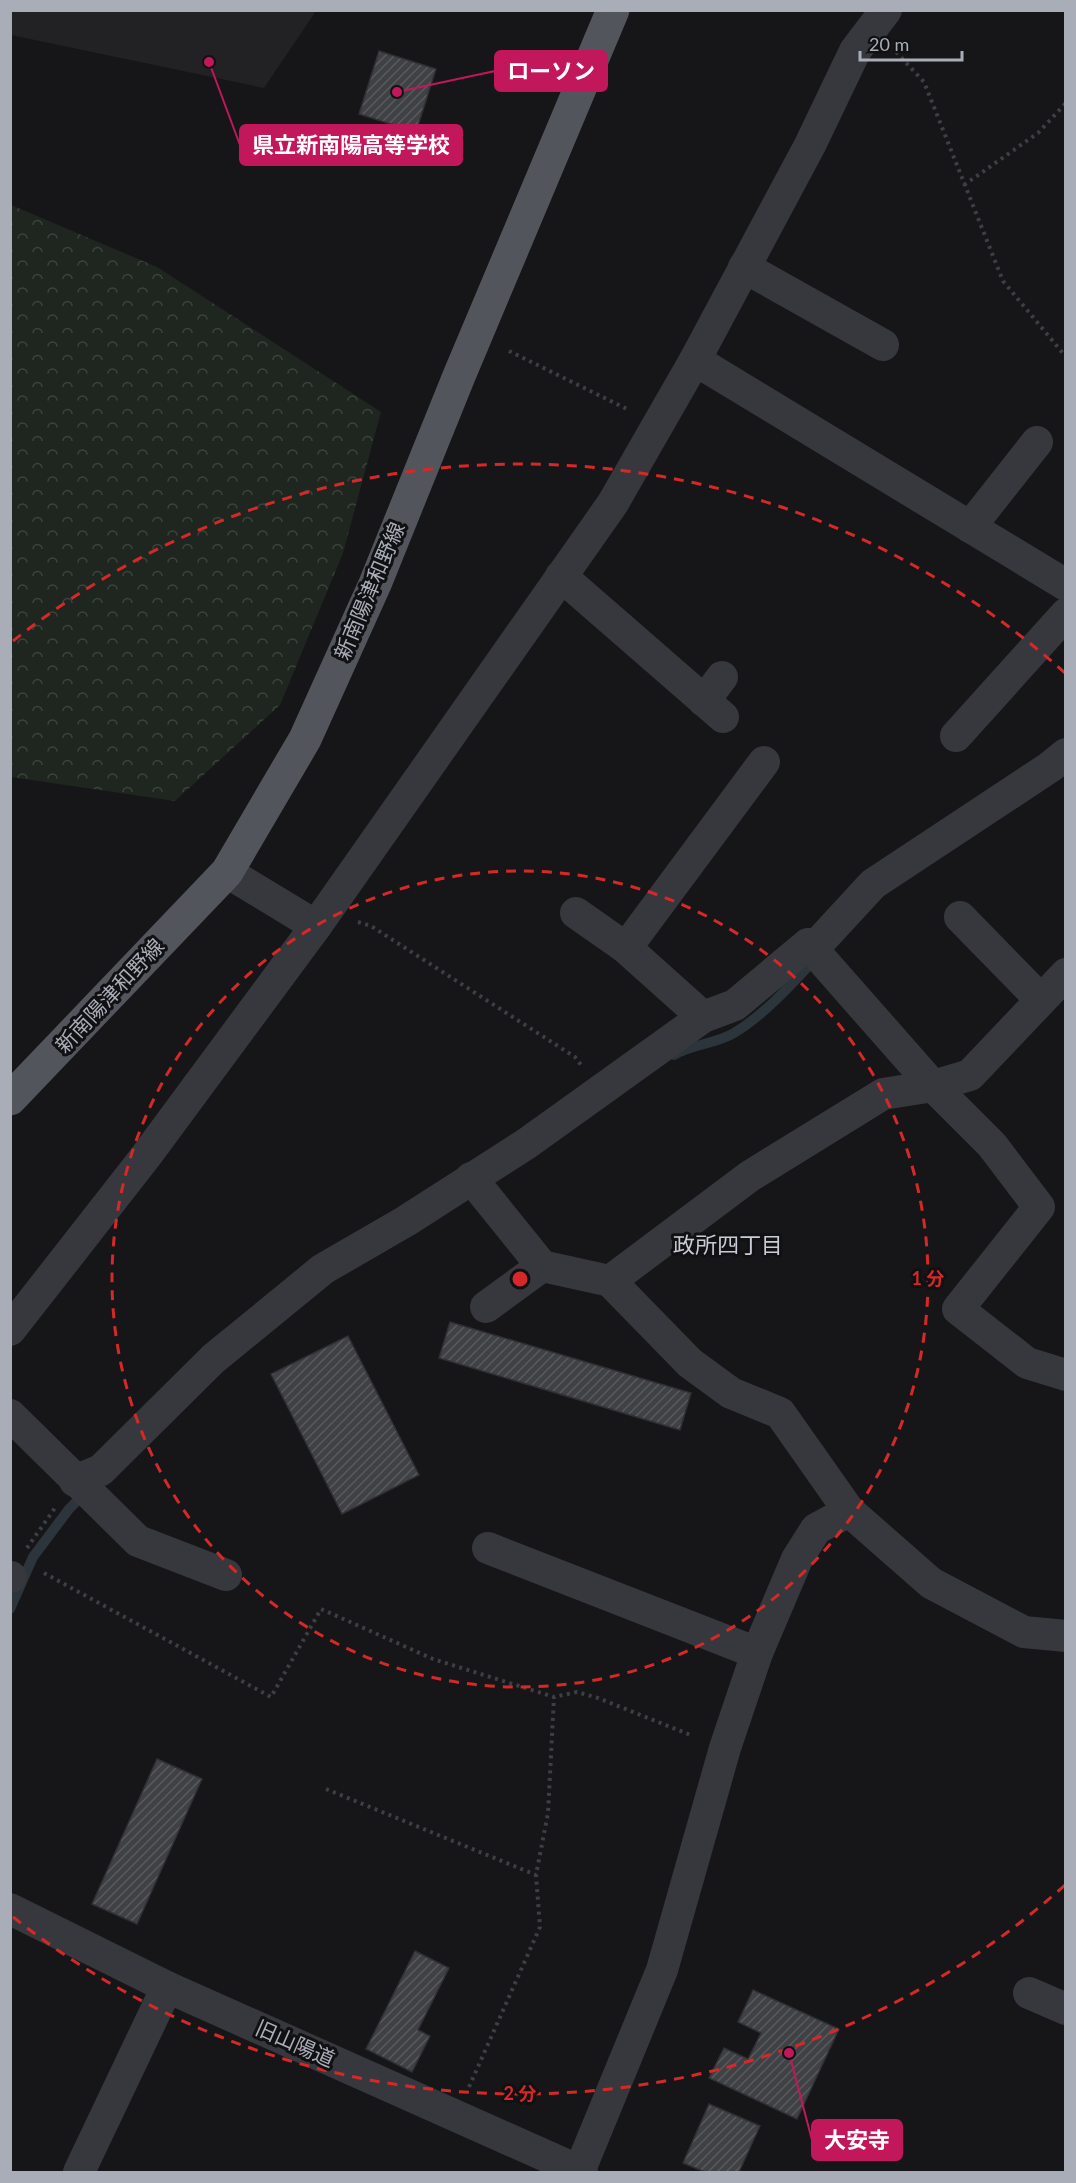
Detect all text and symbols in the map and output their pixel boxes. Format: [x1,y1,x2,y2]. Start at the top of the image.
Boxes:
scale bar [860,24,962,62]
text: 20 m [869,33,909,55]
callout: ローソン [495,51,607,91]
text: ローソン [507,57,595,84]
callout: 県立新南陽高等学校 [240,125,462,165]
text: 県立新南陽高等学校 [252,131,450,158]
street label: 新南陽津和野線 [328,518,409,663]
street label: 新南陽津和野線 [50,933,168,1057]
district label: 政所四丁目 [673,1231,783,1258]
text: 1 分 [912,1267,944,1289]
centre of rings [510,1269,530,1289]
street label: 旧山陽道 [252,2014,339,2071]
text: 2 分 [504,2082,536,2104]
callout: 大安寺 [812,2120,902,2160]
text: 大安寺 [824,2126,890,2153]

